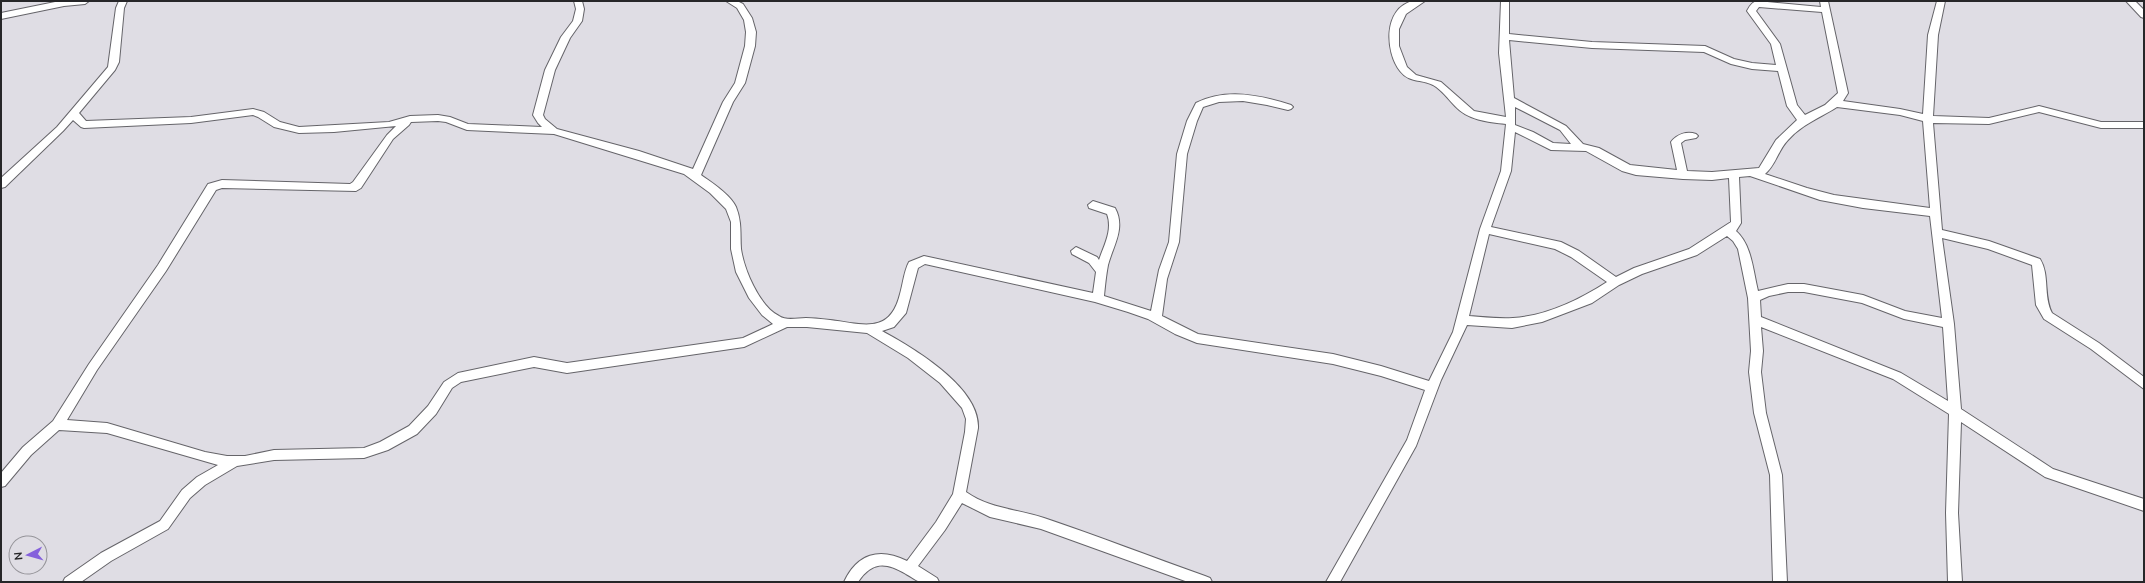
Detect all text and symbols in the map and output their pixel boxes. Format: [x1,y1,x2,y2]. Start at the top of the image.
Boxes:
north arrow [8,535,48,575]
text: N [11,551,26,561]

